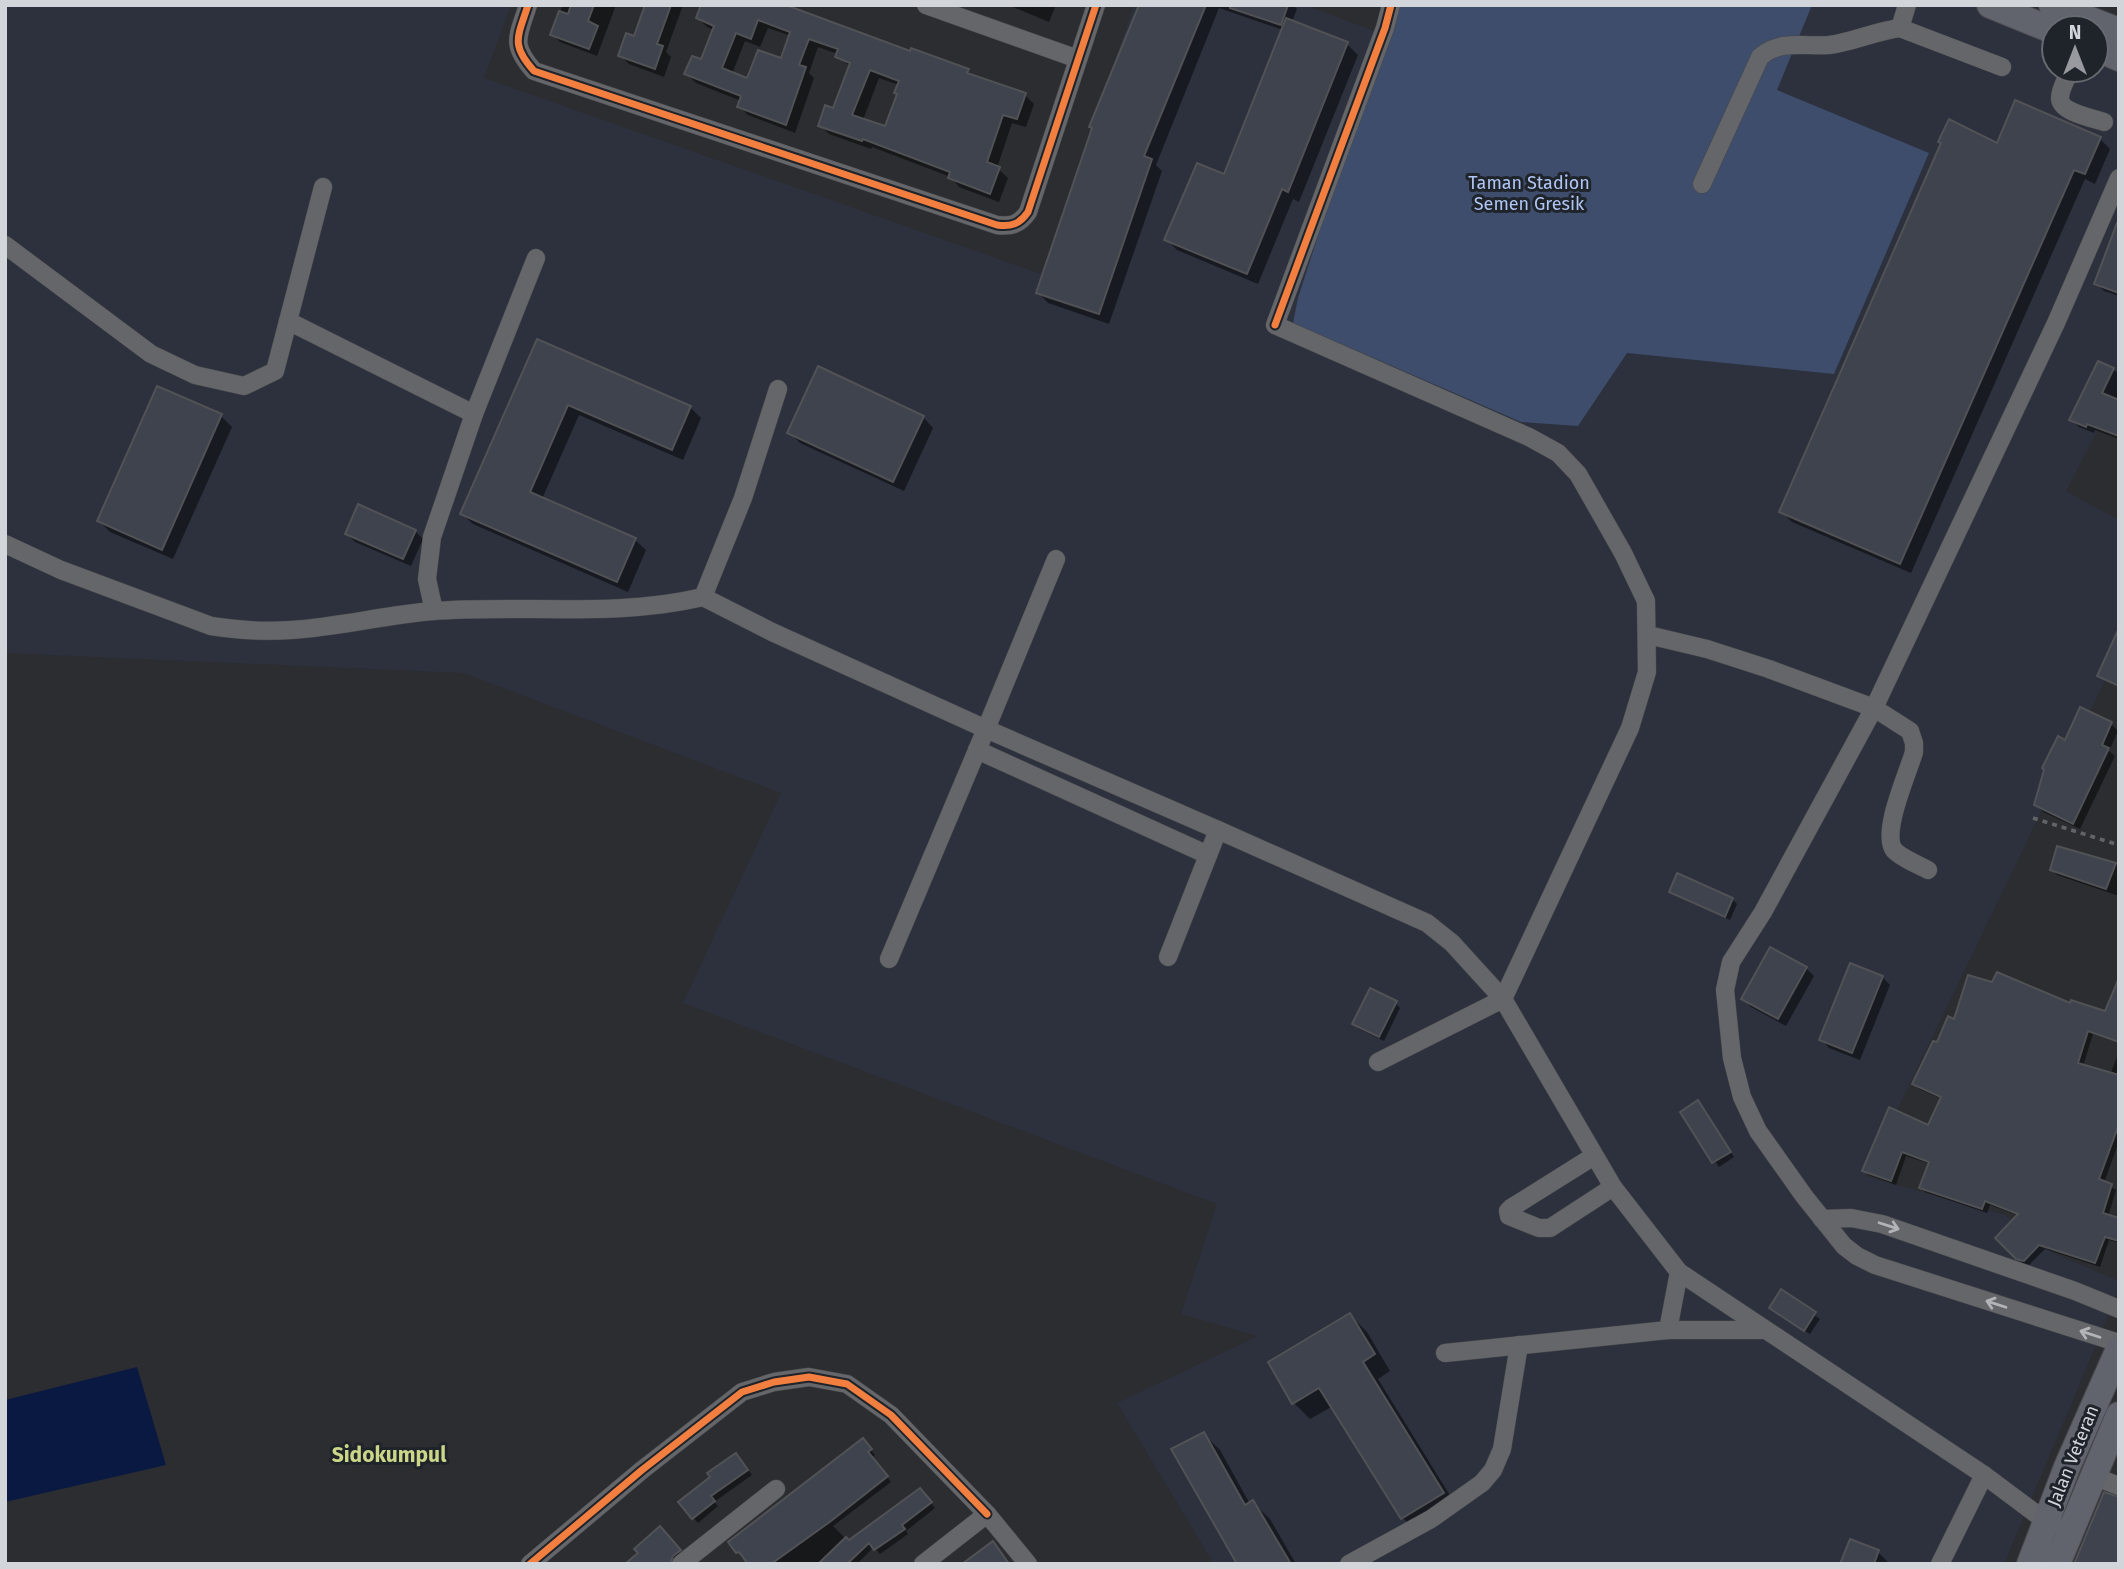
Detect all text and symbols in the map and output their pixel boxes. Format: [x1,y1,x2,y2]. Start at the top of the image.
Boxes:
north arrow [2040,14,2110,84]
text: N [2069,21,2081,44]
park label: Taman Stadion Semen Gresik [1468,172,1590,215]
one-way arrow [1878,1221,1900,1233]
one-way arrow [1985,1297,2007,1310]
one-way arrow [2079,1327,2101,1339]
street label: Jalan Veteran [2043,1402,2103,1510]
district label: Sidokumpul [332,1442,447,1468]

